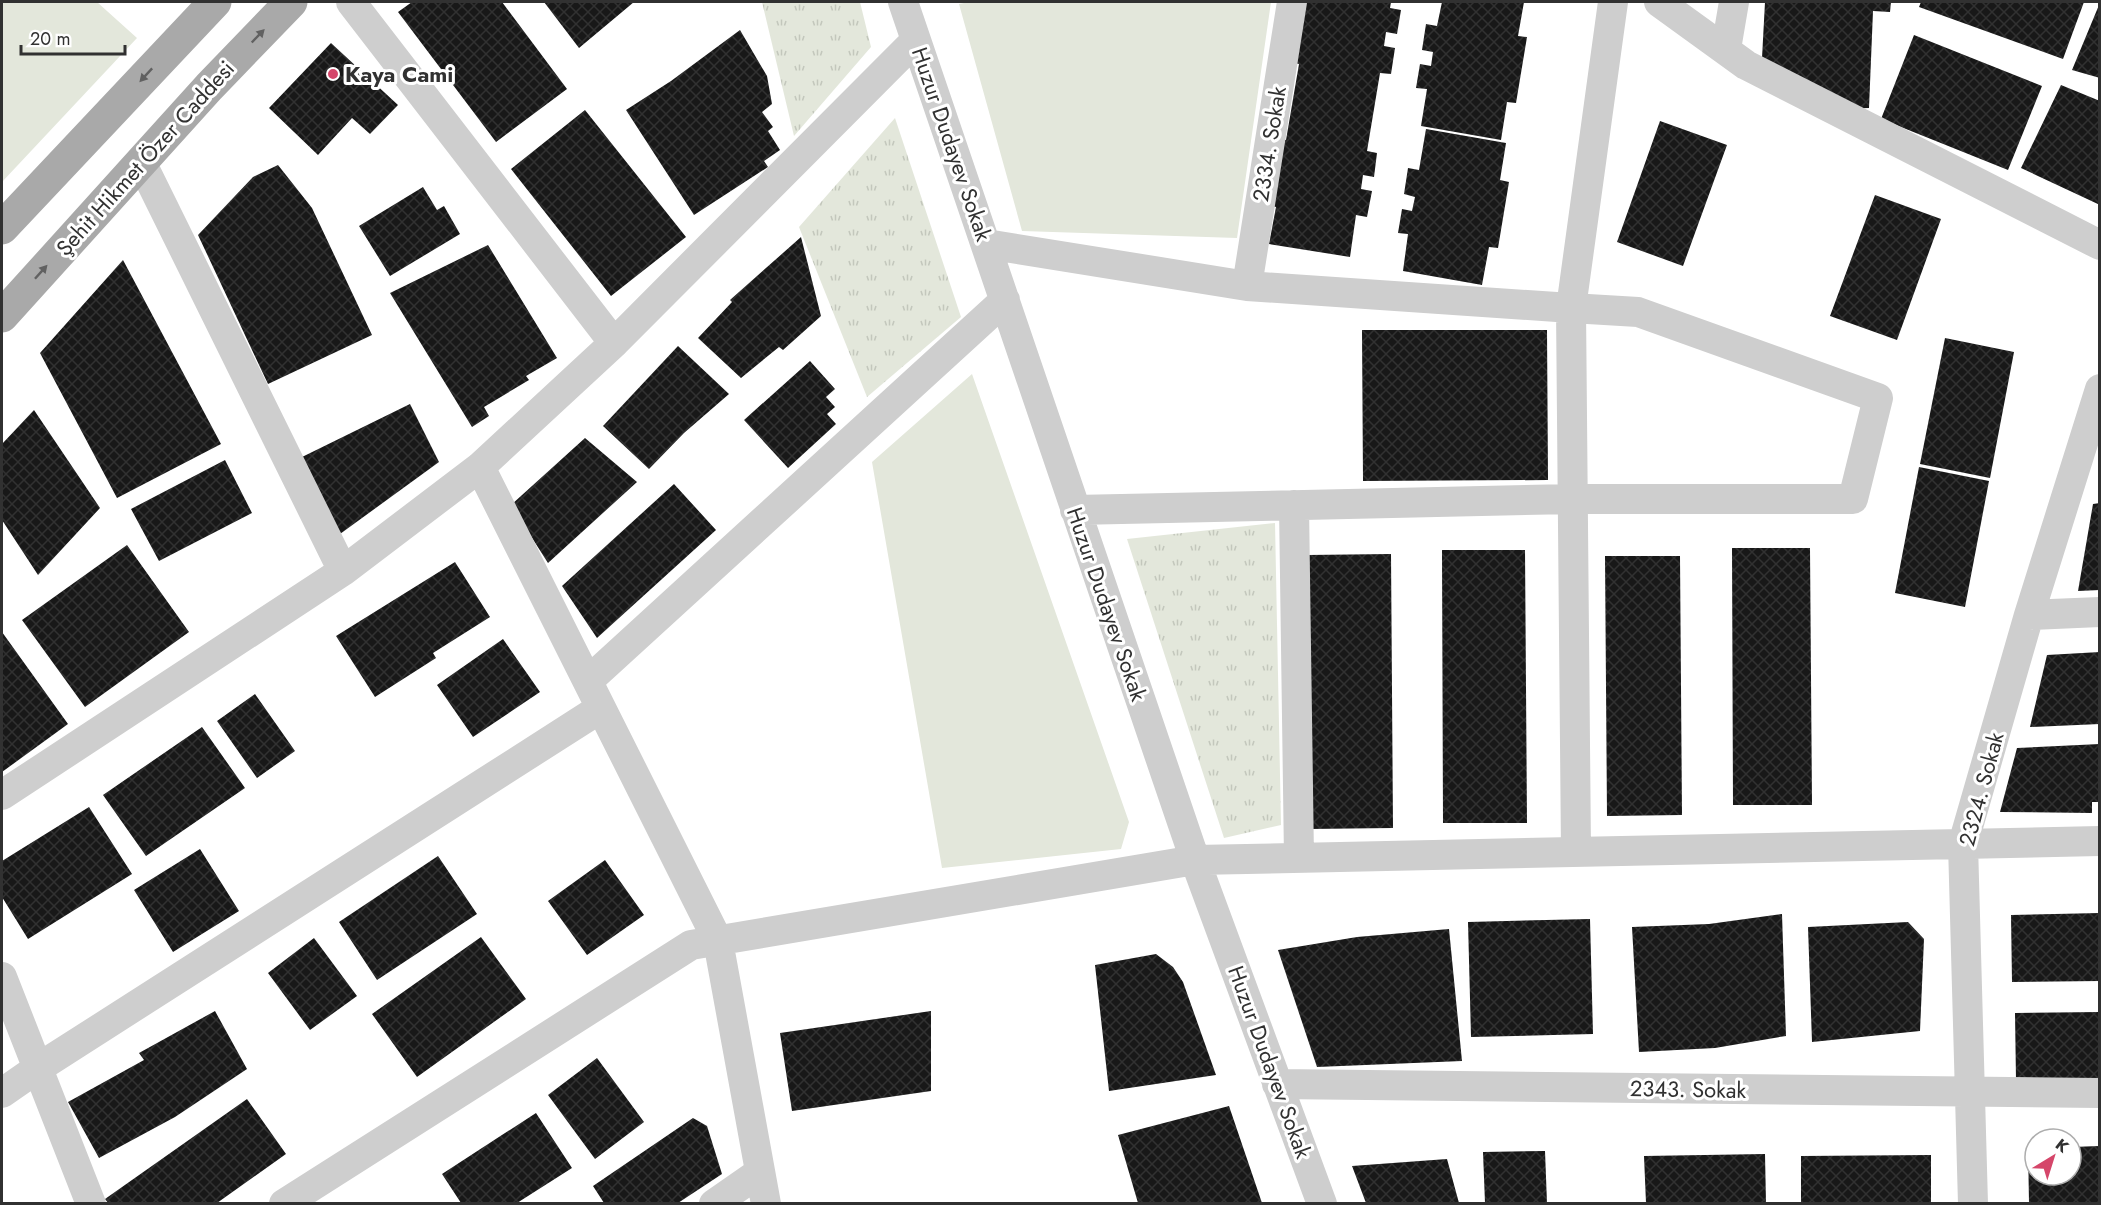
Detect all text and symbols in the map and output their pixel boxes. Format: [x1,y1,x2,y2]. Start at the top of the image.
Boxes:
scale bar [21,18,124,56]
text: 20 m [30,26,70,52]
one-way arrow [251,28,265,43]
street label: Huzur Dudayev Sokak [904,43,1000,245]
street label: Şehit Hikmet Özer Caddesi [48,53,242,263]
place label: Kaya Cami [345,58,453,90]
one-way arrow [139,67,153,82]
marker: Kaya Cami [326,67,340,81]
street label: 2334. Sokak [1244,84,1294,204]
one-way arrow [34,265,48,280]
street label: Huzur Dudayev Sokak [1059,503,1155,705]
street label: 2324. Sokak [1950,728,2012,850]
street label: Huzur Dudayev Sokak [1220,961,1320,1163]
street label: 2343. Sokak [1630,1072,1747,1106]
north arrow [2023,1127,2083,1187]
text: K [2050,1133,2074,1159]

